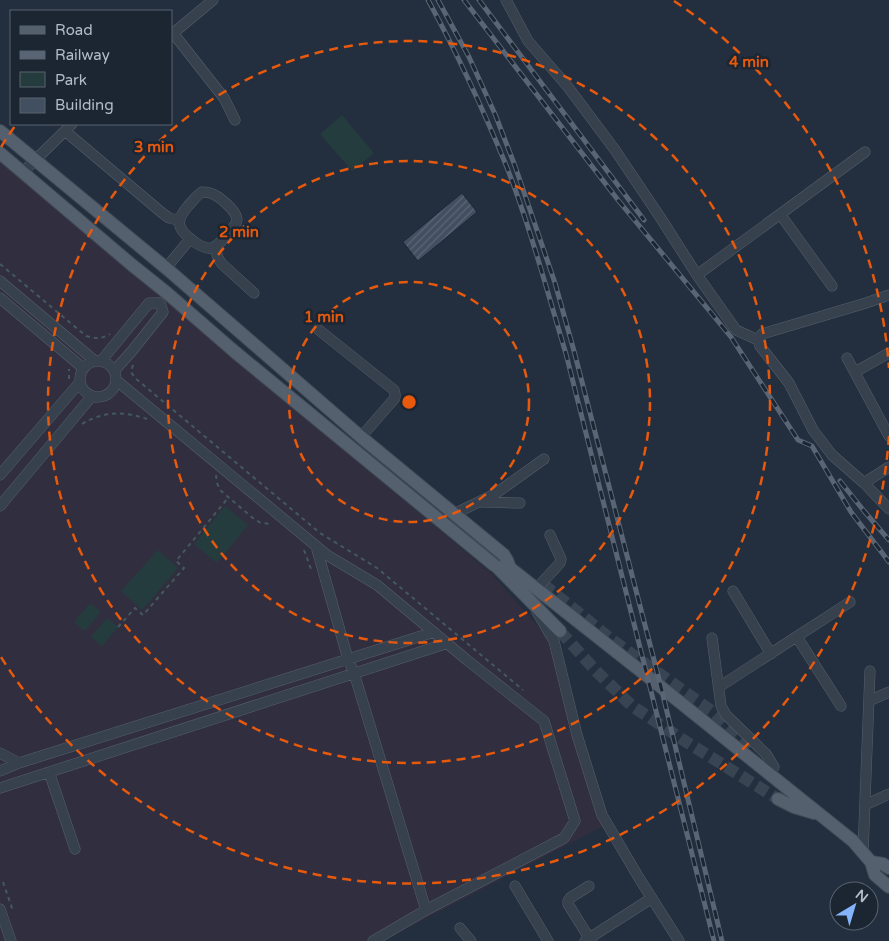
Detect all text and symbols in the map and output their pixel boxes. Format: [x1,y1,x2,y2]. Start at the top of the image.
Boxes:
legend [10,10,172,125]
text: Road [55,21,93,39]
text: Railway [55,46,110,64]
text: 4 min [729,53,769,71]
text: Park [55,71,87,89]
text: Building [55,96,114,114]
text: 3 min [134,138,174,156]
text: 2 min [219,223,259,241]
text: 1 min [304,308,344,326]
centre of rings [400,393,418,411]
north arrow [829,881,879,931]
text: N [852,886,871,906]

